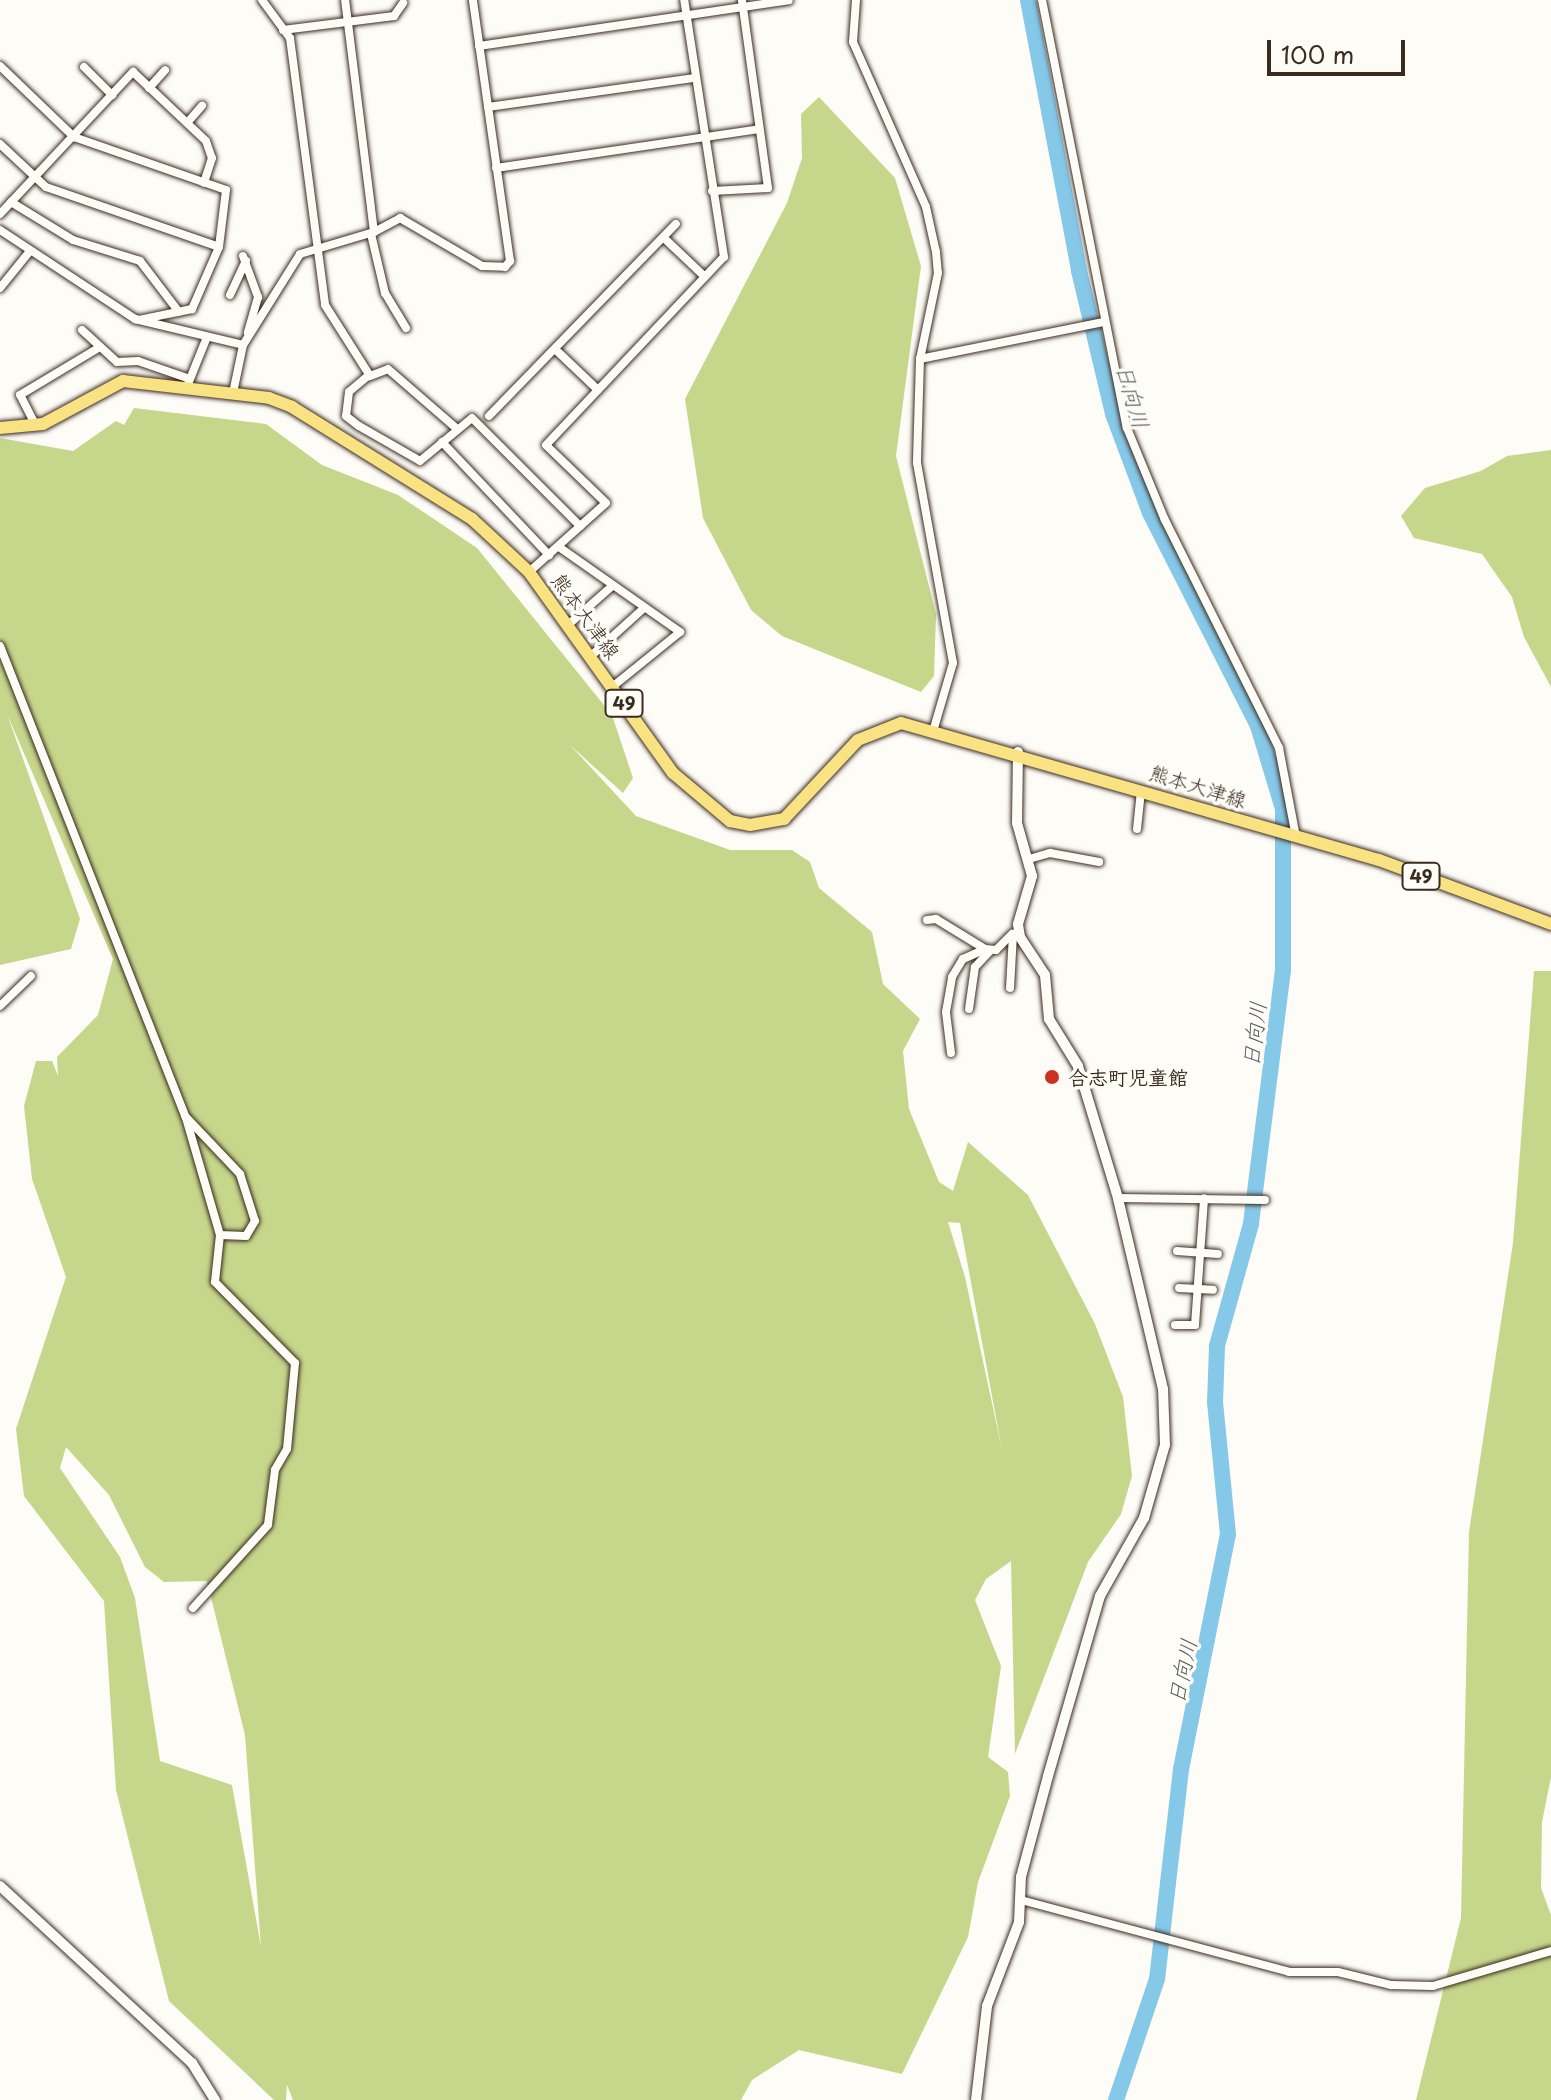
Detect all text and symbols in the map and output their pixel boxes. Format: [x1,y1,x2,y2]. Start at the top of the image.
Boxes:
scale bar [1271,24,1409,74]
text: 100 m [1281,36,1354,72]
water label: 日向川 [1112,361,1156,431]
street label: 熊本大津線 [547,568,625,664]
road number: 49 [604,689,644,717]
street label: 熊本大津線 [1147,760,1249,812]
road number: 49 [1401,862,1441,890]
water label: 日向川 [1236,1000,1270,1068]
place label: 合志町児童館 [1068,1065,1188,1089]
marker: 合志町児童館 [1043,1068,1061,1086]
water label: 日向川 [1161,1636,1201,1706]

